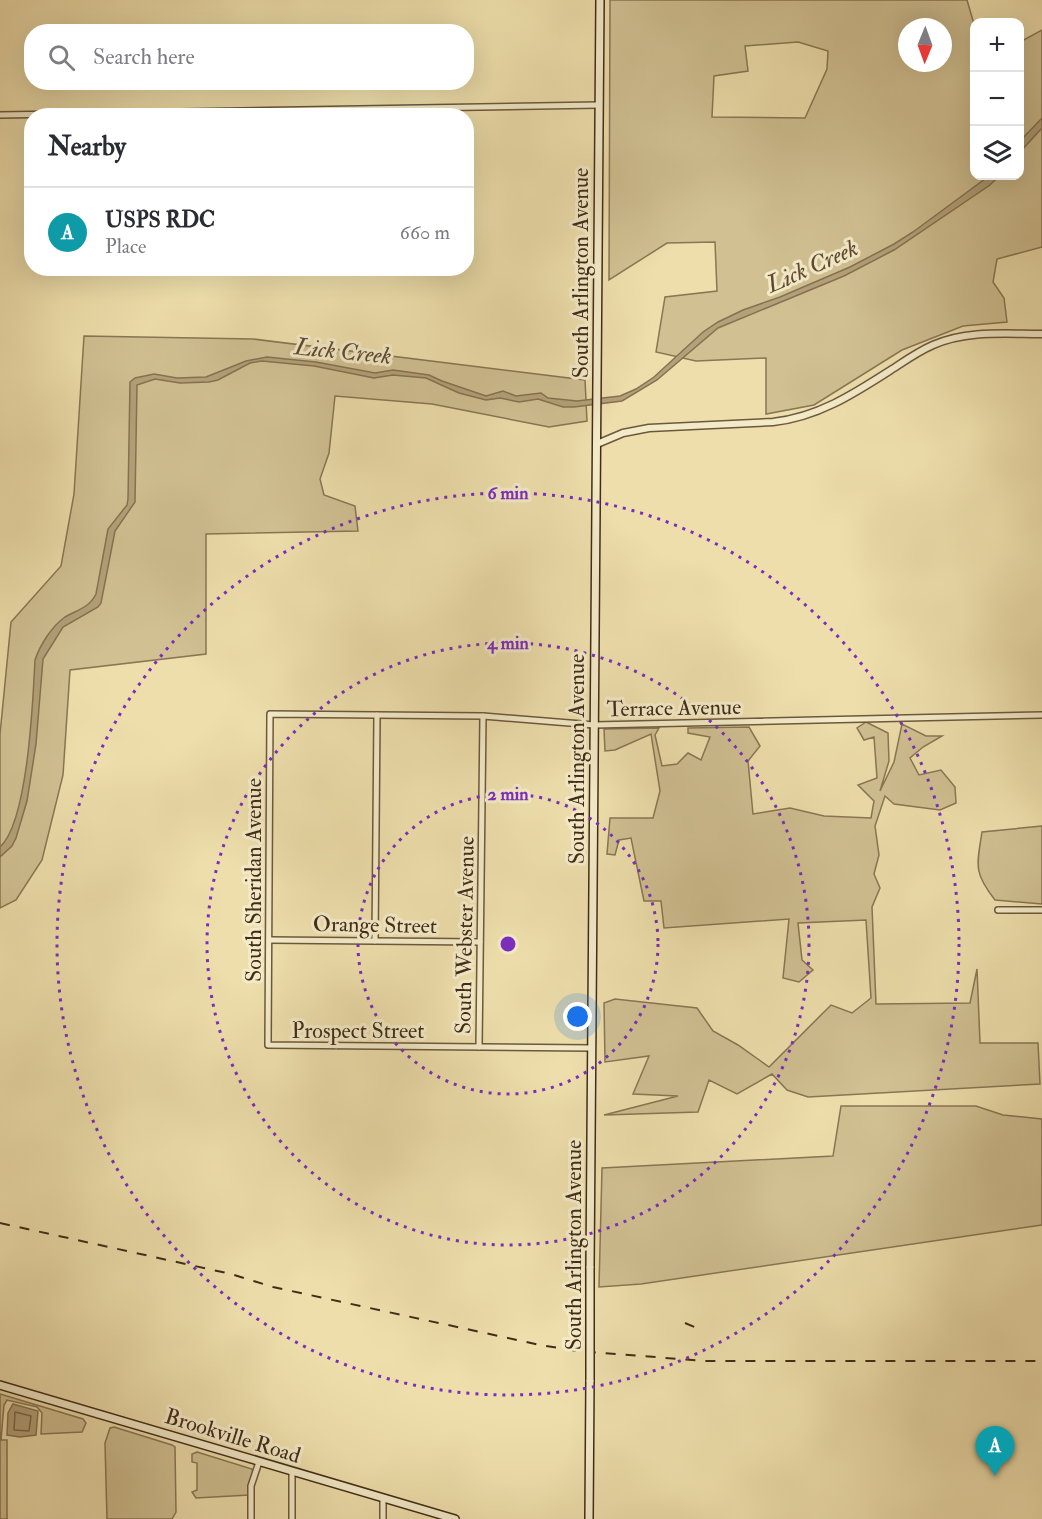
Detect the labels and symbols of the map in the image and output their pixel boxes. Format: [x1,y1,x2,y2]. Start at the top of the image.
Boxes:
north arrow [898,18,952,72]
street label: South Arlington Avenue [567,168,595,378]
water label: Lick Creek [761,232,863,301]
water label: Lick Creek [292,331,393,372]
text: 6 min [488,482,529,505]
text: 4 min [486,632,529,655]
street label: South Arlington Avenue [563,654,591,864]
street label: Terrace Avenue [606,693,742,723]
street label: South Sheridan Avenue [240,778,268,982]
text: 2 min [488,783,529,806]
street label: South Webster Avenue [449,836,481,1034]
street label: Orange Street [313,910,437,940]
centre of rings [498,934,518,954]
your location [563,1002,592,1031]
street label: Prospect Street [292,1017,424,1046]
street label: South Arlington Avenue [560,1140,588,1350]
street label: Brookville Road [161,1402,304,1470]
pin: A [976,1426,1014,1476]

